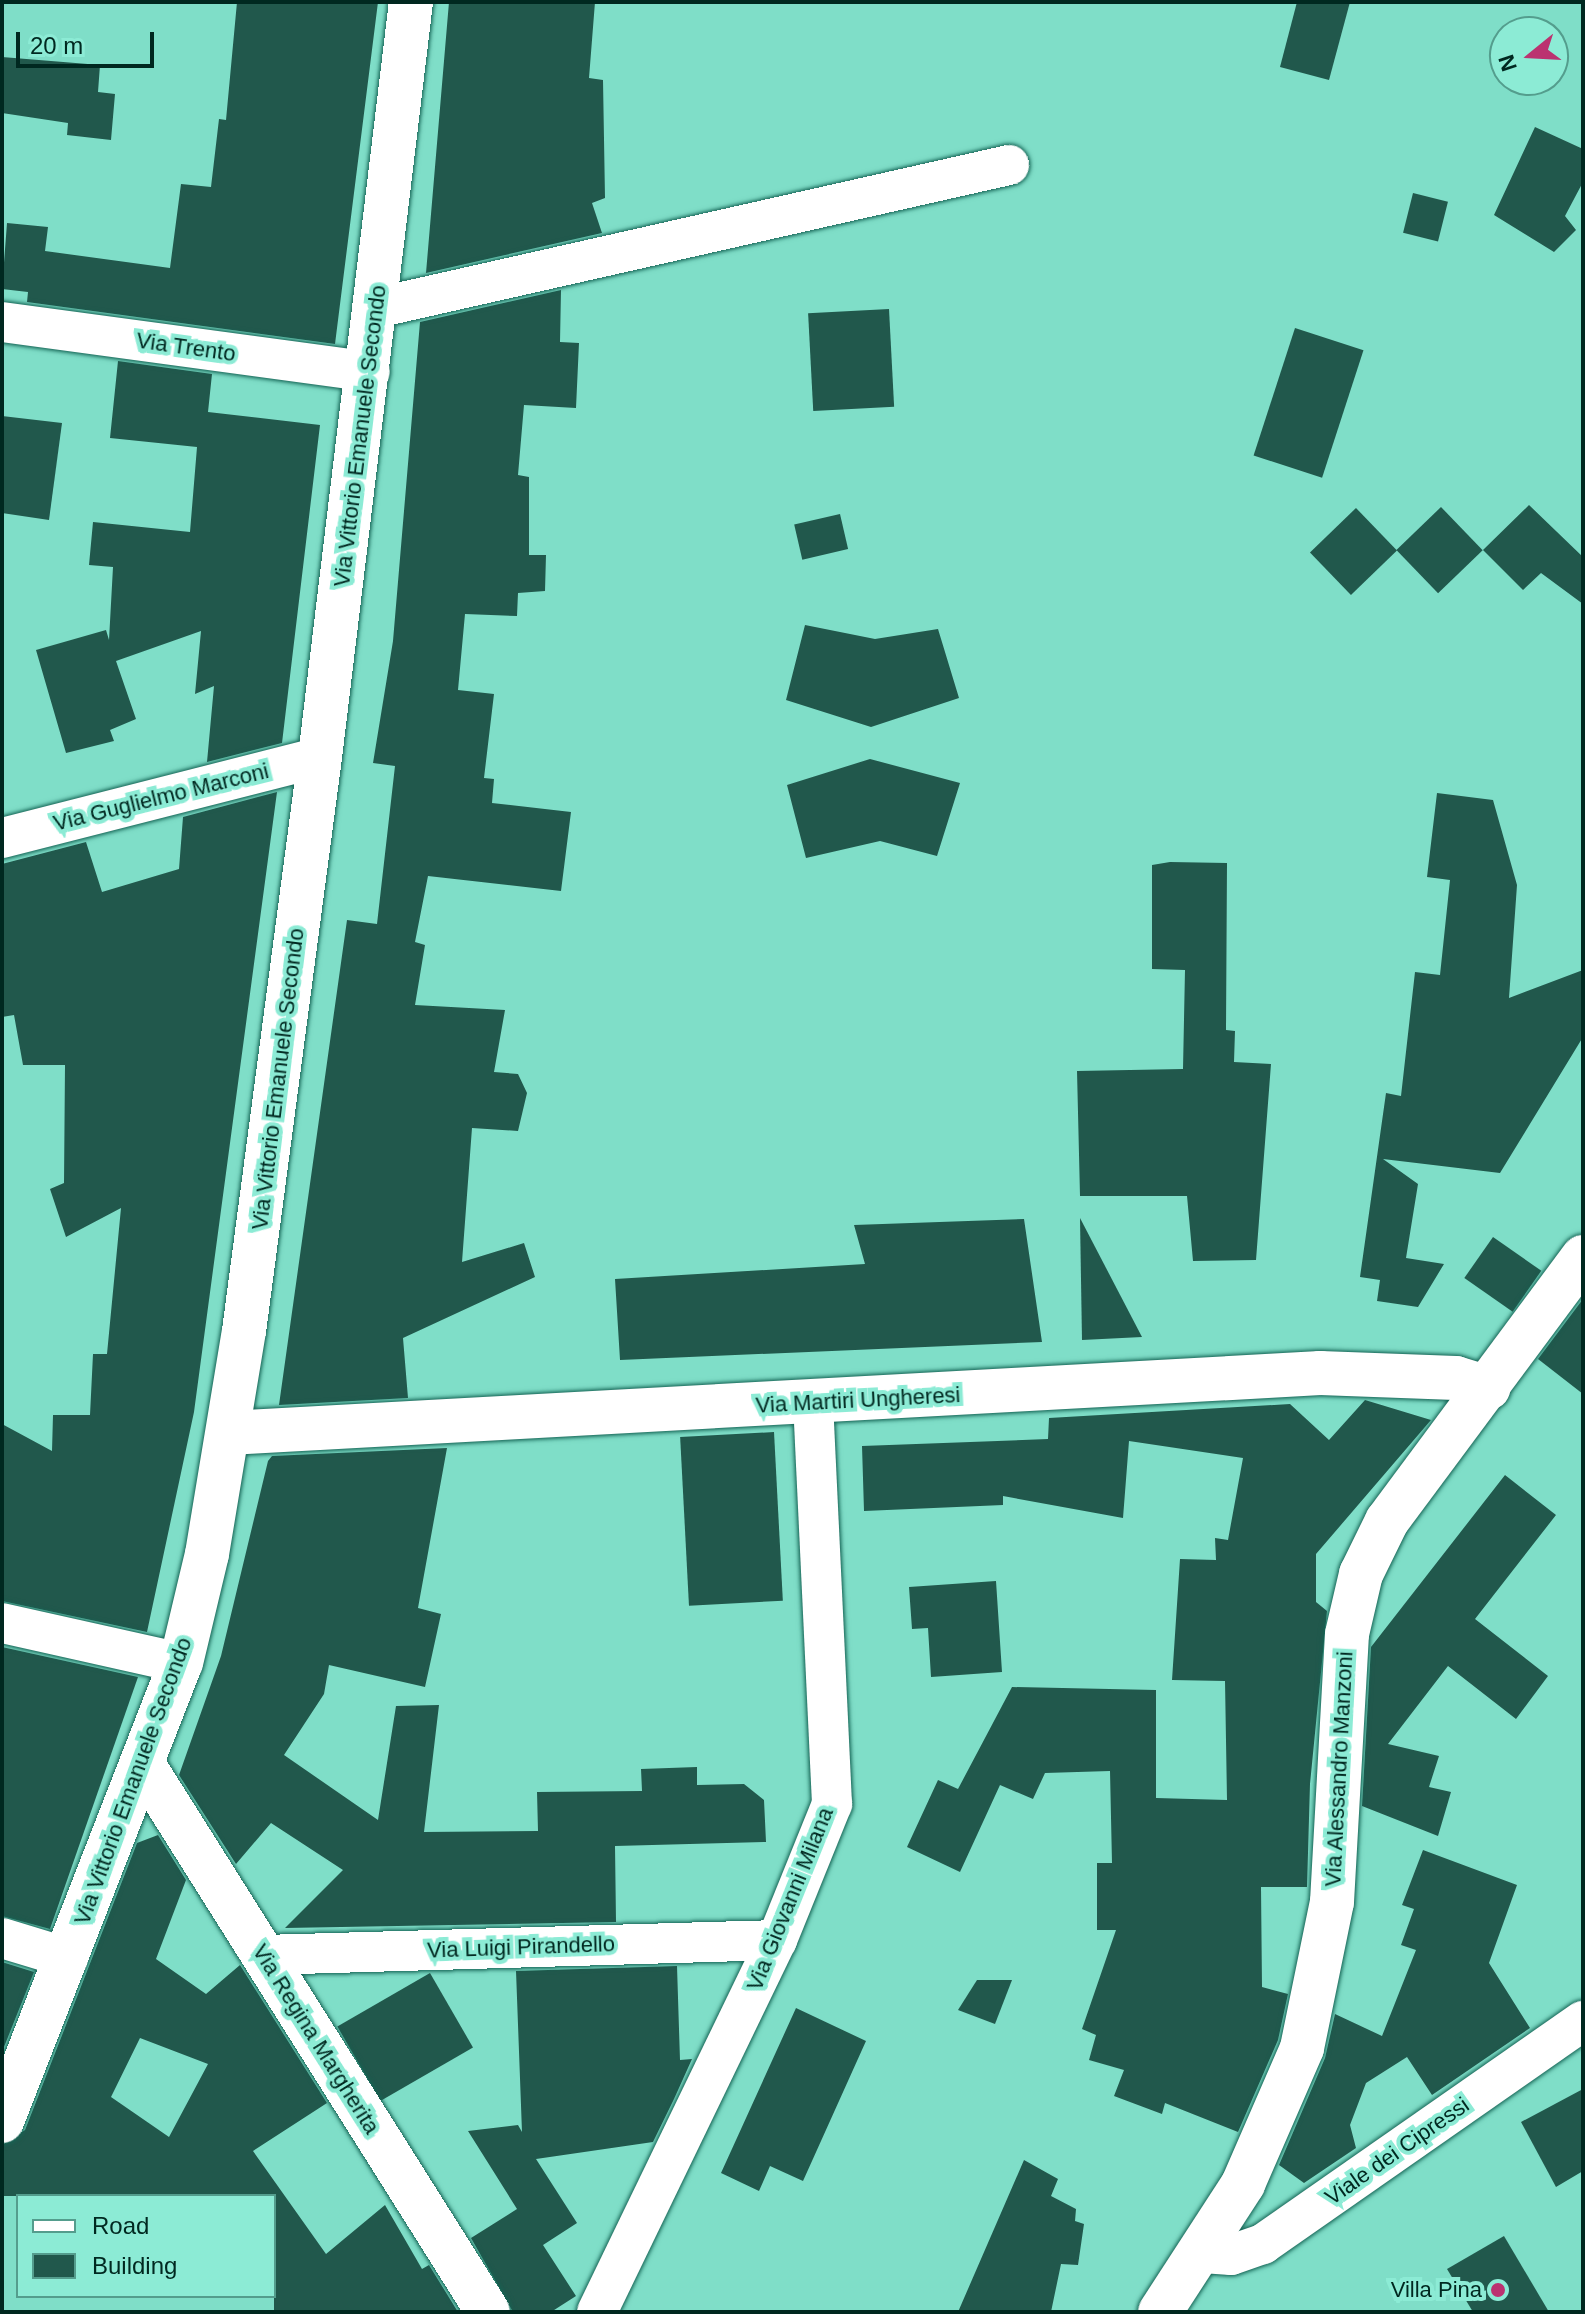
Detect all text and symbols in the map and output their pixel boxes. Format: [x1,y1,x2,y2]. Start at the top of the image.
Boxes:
scale bar [20,16,158,66]
north arrow [1489,16,1569,96]
text: 20 m [30,32,83,59]
text: N [1493,52,1522,74]
street label: Via Vittorio Emanuele Secondo [328,284,392,588]
street label: Via Trento [135,327,237,367]
street label: Via Guglielmo Marconi [51,757,271,837]
street label: Via Vittorio Emanuele Secondo [246,927,310,1231]
street label: Via Martiri Ungheresi [755,1381,961,1419]
street label: Via Vittorio Emanuele Secondo [69,1634,197,1928]
street label: Via Alessandro Manzoni [1320,1650,1358,1888]
street label: Via Giovanni Milana [741,1804,839,1994]
street label: Via Luigi Pirandello [427,1931,615,1963]
street label: Via Regina Margherita [247,1939,385,2139]
street label: Viale dei Cipressi [1320,2092,1474,2210]
legend [16,2194,276,2298]
text: Road [92,2212,149,2239]
text: Building [92,2252,177,2279]
place label: Villa Pina [1391,2277,1482,2303]
marker: Villa Pina [1489,2281,1507,2299]

